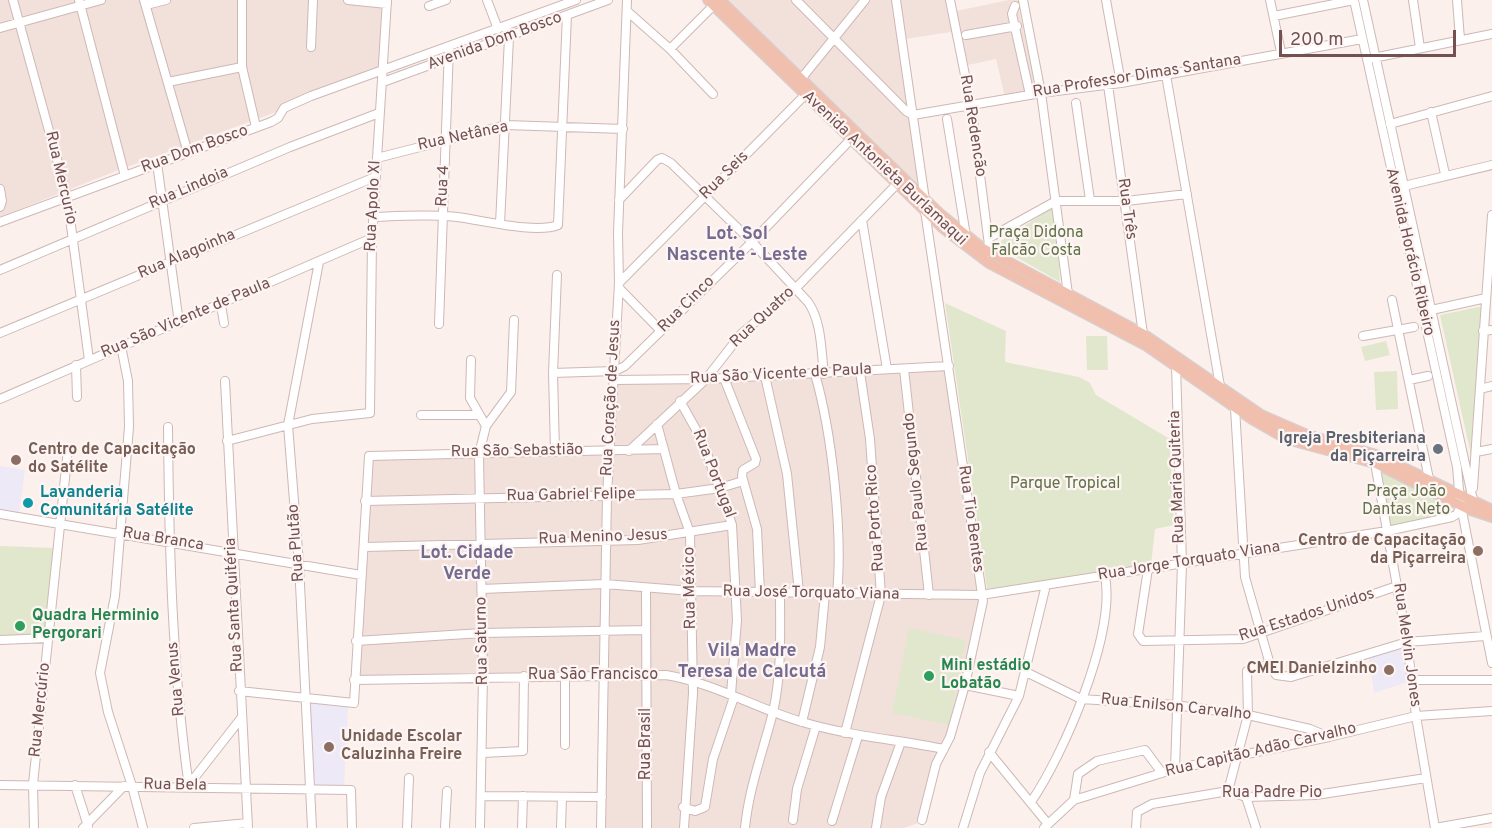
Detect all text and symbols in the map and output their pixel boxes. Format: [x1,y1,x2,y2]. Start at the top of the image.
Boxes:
street label: Avenida Dom Bosco [425,9,565,75]
scale bar [1282,18,1459,56]
text: 200 m [1290,29,1343,52]
street label: Rua Professor Dimas Santana [1031,51,1243,103]
street label: Rua Redencão [954,74,990,178]
street label: Avenida Antonieta Burlamaqui [798,88,970,250]
street label: Rua Netânea [416,118,510,156]
street label: Rua Dom Bosco [139,122,251,178]
street label: Rua Mercurio [40,129,80,227]
street label: Rua Seis [697,148,753,204]
street label: Rua Apolo XI [362,160,386,252]
street label: Rua Lindoia [146,164,232,214]
street label: Rua 4 [433,165,455,207]
street label: Avenida Horácio Ribeiro [1380,166,1438,338]
street label: Rua Três [1112,177,1140,241]
district label: Lot. Sol Nascente - Leste [667,224,807,266]
park label: Praça Didona Falcão Costa [989,224,1083,262]
street label: Rua Alagoinha [135,226,239,284]
street label: Rua Cinco [655,273,719,337]
street label: Rua São Vicente de Paula [99,275,273,363]
street label: Rua Quatro [727,283,799,353]
street label: Rua Coração de Jesus [598,319,626,477]
street label: Rua São Vicente de Paula [690,361,872,389]
street label: Rua Maria Quiteria [1166,410,1190,544]
street label: Rua Paulo Segundo [900,412,934,552]
street label: Rua Portugal [687,427,739,521]
place label: Igreja Presbiteriana da Piçarreira [1279,430,1426,468]
place label: Centro de Capacitação do Satélite [28,441,196,479]
street label: Rua São Sebastião [451,441,583,463]
marker: Igreja Presbiteriana da Piçarreira [1431,442,1445,456]
marker: Centro de Capacitação do Satélite [9,453,23,467]
street label: Rua Porto Rico [863,464,889,572]
street label: Rua Tio Bentes [953,464,987,574]
park label: Parque Tropical [1010,475,1120,495]
park label: Praça João Dantas Neto [1362,483,1450,521]
place label: Lavanderia Comunitária Satélite [40,484,194,522]
street label: Rua Gabriel Felipe [506,485,636,507]
marker: Lavanderia Comunitária Satélite [21,496,35,510]
street label: Rua Plutão [285,503,309,583]
street label: Rua Branca [121,524,205,556]
street label: Rua Menino Jesus [538,526,668,550]
place label: Centro de Capacitação da Piçarreira [1298,532,1466,570]
street label: Rua Santa Quitéria [222,537,248,673]
street label: Rua Jorge Torquato Viana [1096,538,1282,586]
district label: Lot. Cidade Verde [420,543,514,586]
marker: Centro de Capacitação da Piçarreira [1471,544,1485,558]
street label: Rua México [681,547,701,629]
street label: Rua Melvin Jones [1388,582,1424,708]
street label: Rua José Torquato Viana [722,583,900,605]
street label: Rua Estados Unidos [1237,585,1377,647]
street label: Rua Saturno [473,597,493,685]
place label: Quadra Herminio Pergorari [32,607,159,645]
marker: Quadra Herminio Pergorari [13,619,27,633]
street label: Rua Venus [164,641,190,717]
district label: Vila Madre Teresa de Calcutá [678,641,826,684]
place label: Mini estádio Lobatão [941,657,1031,695]
place label: CMEI Danielzinho [1246,660,1377,680]
street label: Rua Mercúrio [26,662,56,758]
marker: CMEI Danielzinho [1382,663,1396,677]
street label: Rua São Francisco [528,666,658,686]
marker: Mini estádio Lobatão [922,669,936,683]
street label: Rua Enilson Carvalho [1100,691,1252,725]
street label: Rua Brasil [637,708,657,780]
street label: Rua Capitão Adão Carvalho [1164,720,1358,782]
place label: Unidade Escolar Caluzinha Freire [341,728,462,766]
marker: Unidade Escolar Caluzinha Freire [322,740,336,754]
street label: Rua Bela [143,776,207,796]
street label: Rua Padre Pio [1222,784,1322,804]

